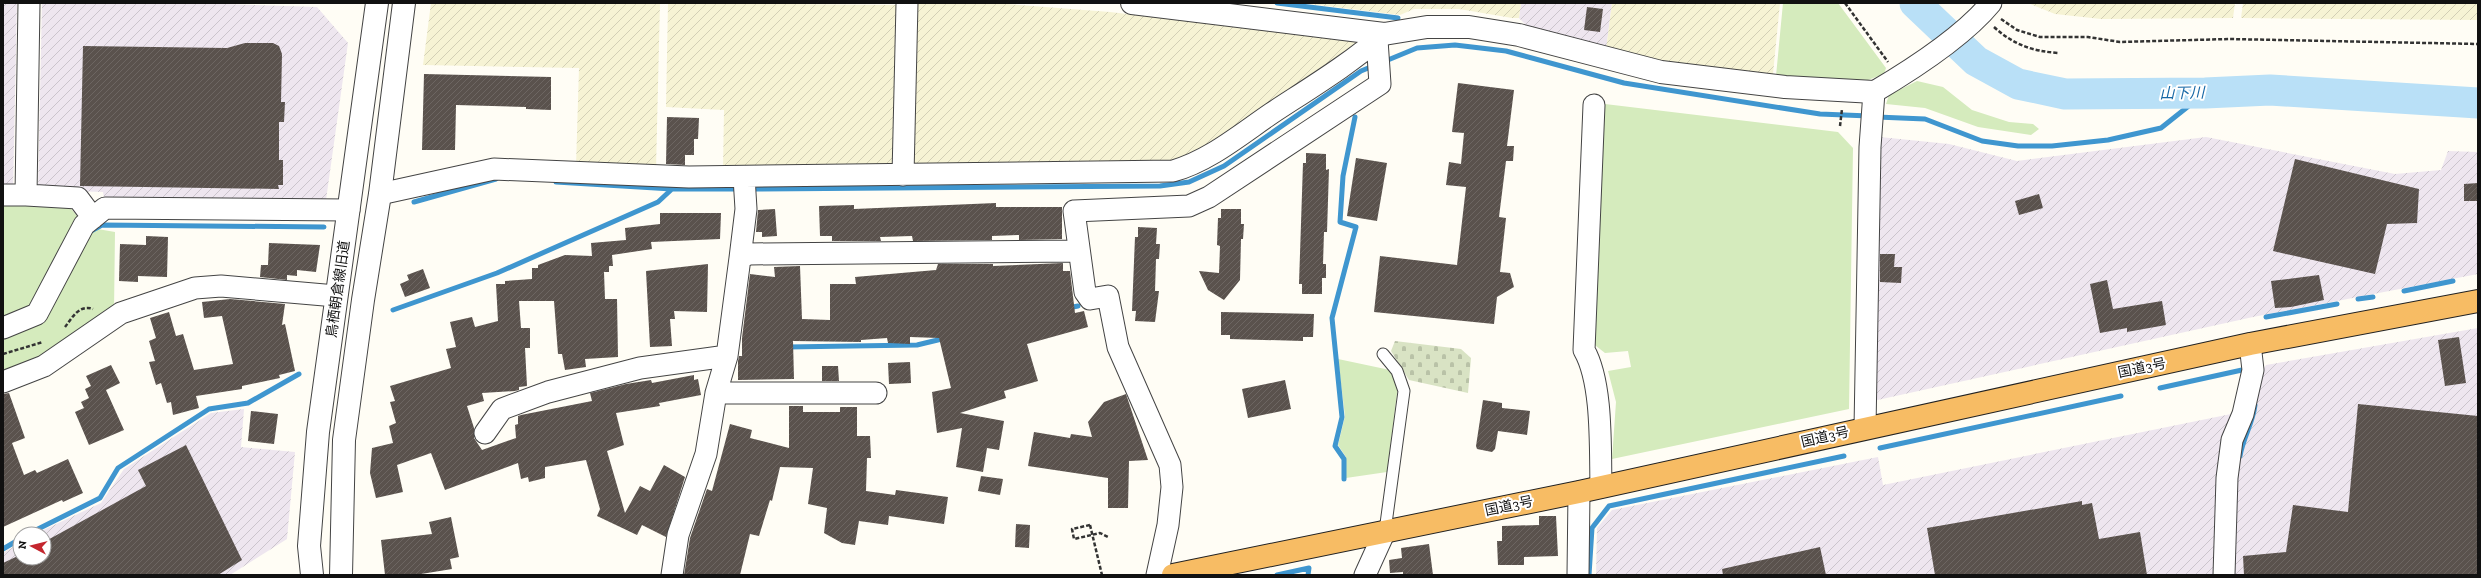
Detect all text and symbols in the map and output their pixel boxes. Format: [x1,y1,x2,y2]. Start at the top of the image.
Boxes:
water label: 山下川 [2159,84,2207,102]
street label: 鳥栖朝倉線旧道 [323,239,353,339]
street label: 国道3号 [2116,355,2168,381]
street label: 国道3号 [1799,423,1851,451]
street label: 国道3号 [1483,493,1535,519]
north arrow [12,526,52,566]
text: N [16,539,30,550]

